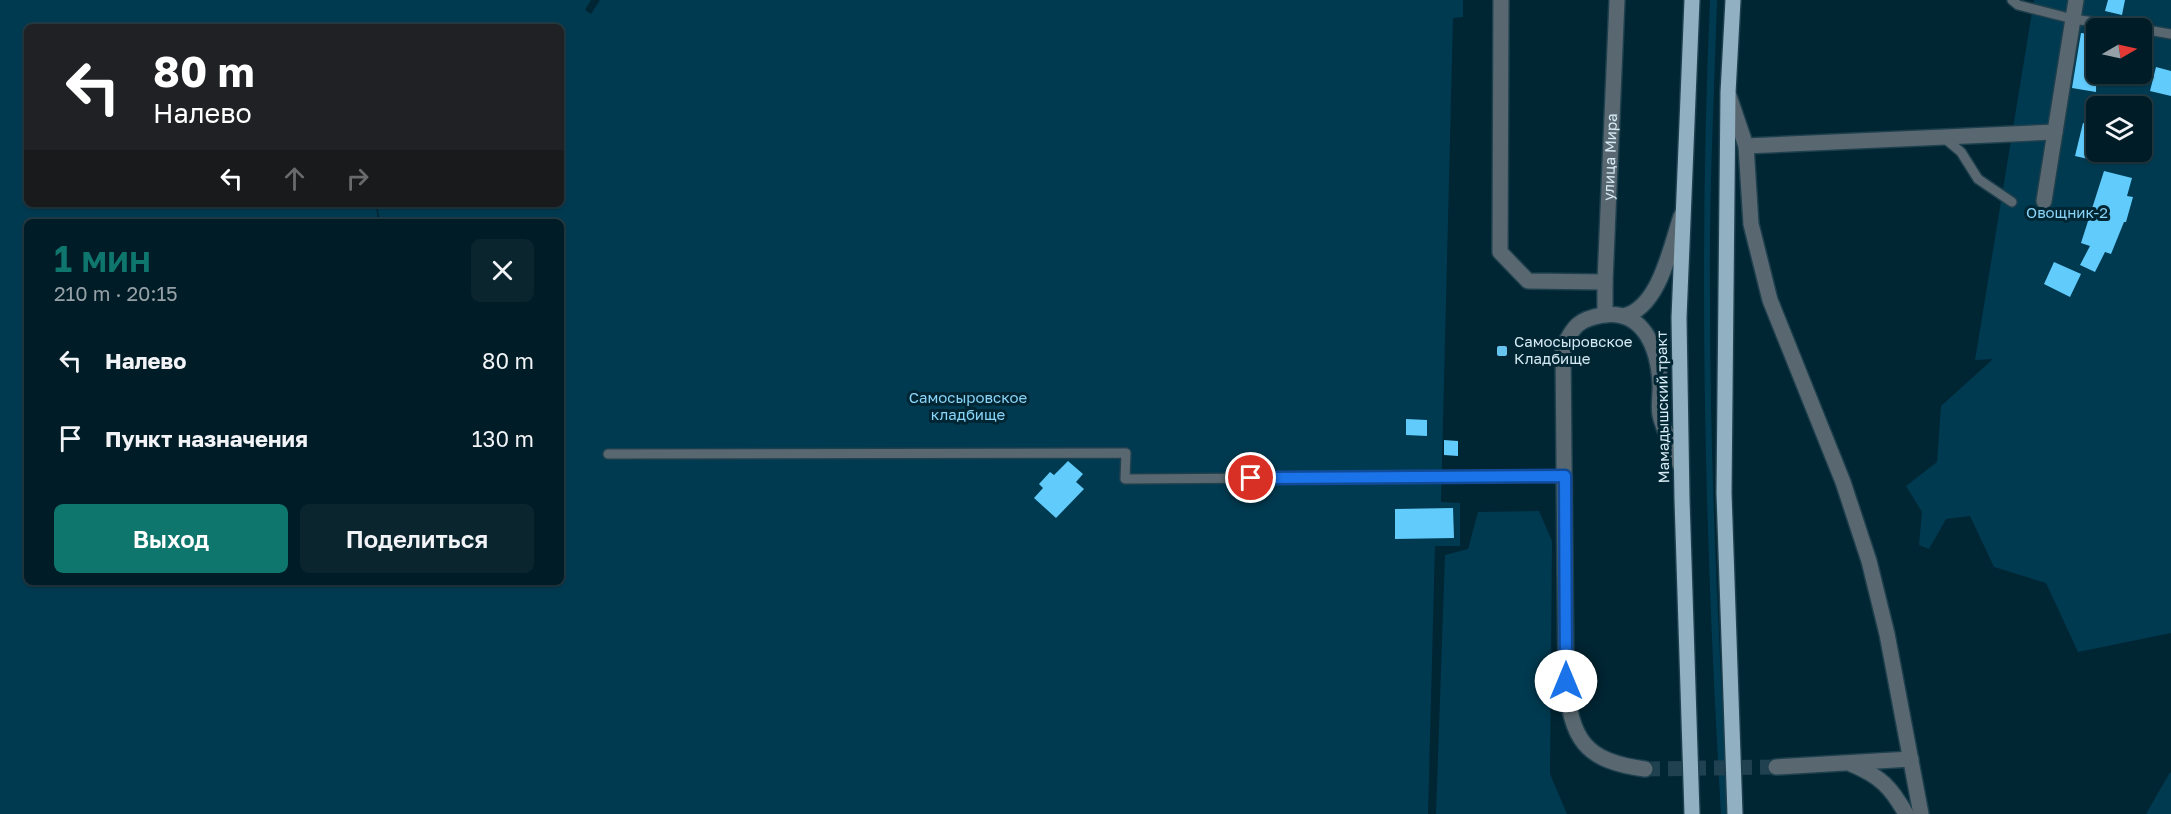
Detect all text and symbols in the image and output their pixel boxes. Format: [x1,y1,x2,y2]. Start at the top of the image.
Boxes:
north arrow [2086,18,2152,84]
map controls [2086,18,2152,162]
text: 80 m [153,46,254,96]
icon: left [54,48,132,126]
button: layers [2086,96,2152,162]
text: Налево [153,97,252,129]
street label: улица Мира [1598,113,1620,201]
icon: left [215,162,248,195]
icon: ahead [278,162,311,195]
icon: right [341,162,374,195]
park label: Овощник-2 [2026,203,2108,221]
text: 1 мин [54,237,151,280]
button: close [471,239,534,302]
text: 210 m · 20:15 [54,281,178,305]
street label: Мамадышский тракт [1652,330,1672,484]
place label: Самосыровское Кладбище [1514,332,1633,367]
icon: left [54,344,87,377]
marker: Самосыровское Кладбище [1495,344,1509,358]
text: Налево [105,347,187,374]
text: 80 m [482,347,534,374]
park label: Самосыровское кладбище [909,388,1028,423]
icon: arrive [54,422,87,455]
text: Пункт назначения [105,425,308,452]
text: 130 m [472,425,534,452]
pin [1225,452,1276,503]
icon: arrive [1234,461,1267,494]
button: Выход [54,504,288,573]
button: Поделиться [300,504,534,573]
position arrow [1534,649,1598,713]

